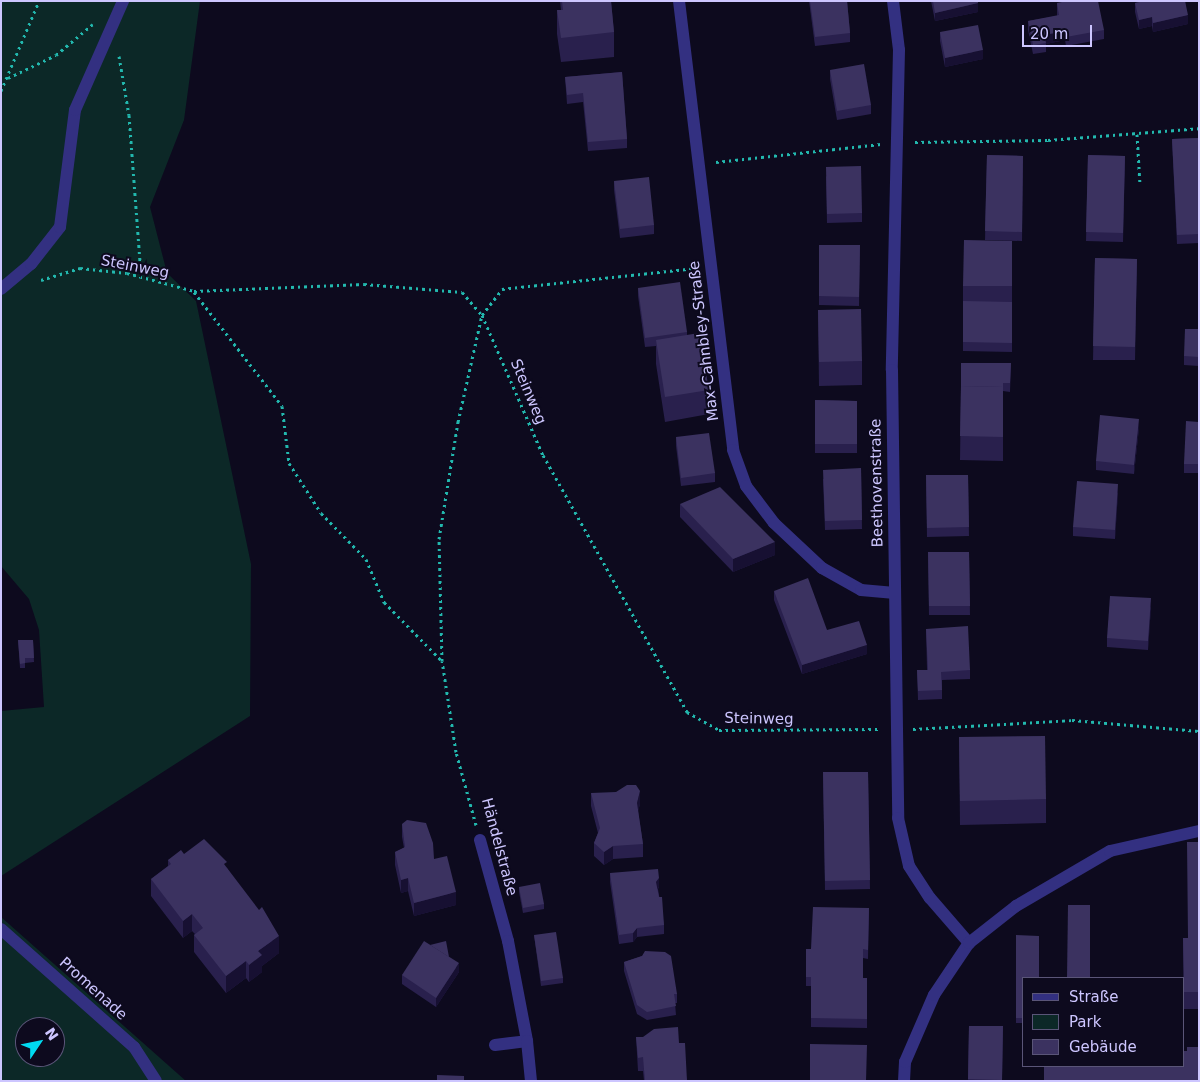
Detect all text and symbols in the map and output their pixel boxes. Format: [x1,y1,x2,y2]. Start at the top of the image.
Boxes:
scale bar [1025,15,1095,47]
text: 20 m [1030,25,1068,43]
street label: Steinweg [99,252,171,282]
street label: Max-Cahnbley-Straße [685,260,723,422]
street label: Steinweg [506,357,550,427]
street label: Beethovenstraße [867,419,887,547]
street label: Steinweg [724,709,794,729]
street label: Händelstraße [477,796,521,898]
street label: Promenade [55,954,131,1024]
legend [1022,977,1185,1067]
text: Straße [1069,988,1118,1006]
text: Park [1069,1013,1101,1031]
north arrow [15,1017,65,1067]
text: N [42,1025,62,1044]
text: Gebäude [1069,1038,1137,1056]

